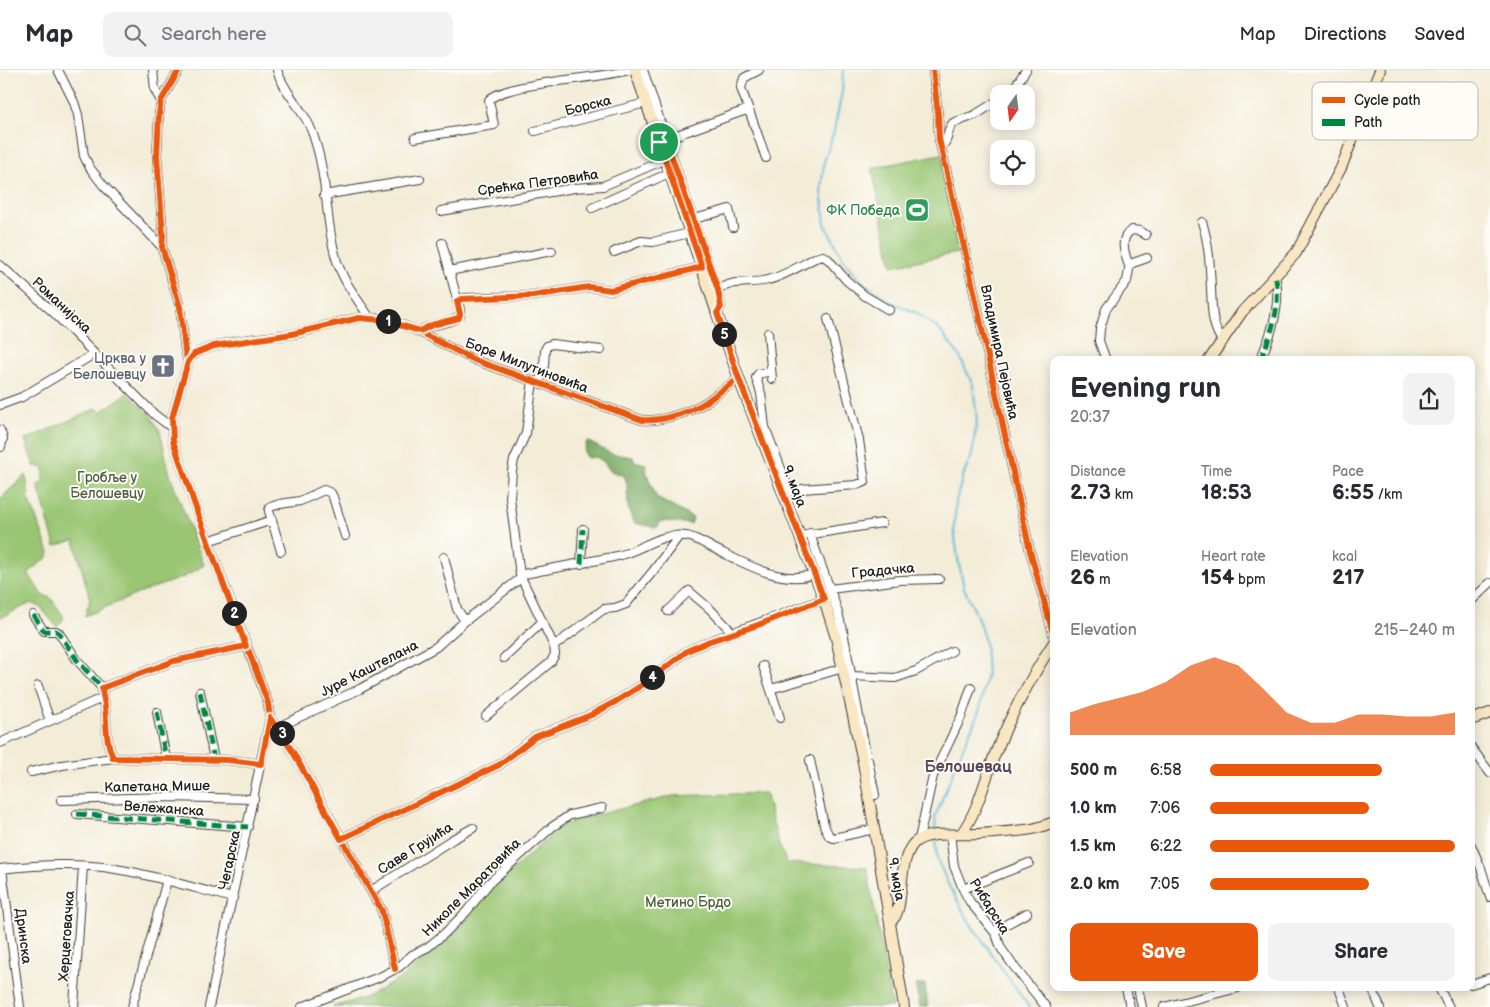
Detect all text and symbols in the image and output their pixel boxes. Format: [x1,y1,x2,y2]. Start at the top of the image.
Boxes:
search box [103,12,453,57]
text: Map [25,20,73,49]
icon: search [121,21,149,49]
text: Search here [161,23,267,46]
text: Map [1240,24,1276,45]
text: Directions [1304,24,1386,45]
text: Saved [1414,24,1465,45]
legend [1312,82,1478,140]
north arrow [990,85,1035,130]
map controls [990,85,1035,185]
street label: Борска [563,91,614,119]
text: Cycle path [1354,92,1421,109]
text: Path [1354,114,1382,131]
pin [638,121,680,163]
icon: arrive [645,128,673,156]
button: locate [990,140,1035,185]
street label: Срећка Петровића [477,166,600,199]
sports icon: ФК Победа [904,197,930,223]
place label: ФК Победа [826,202,901,219]
street label: Романијска [28,274,95,338]
street label: Владимира Пејовића [977,283,1022,422]
pin: 1 [376,308,400,334]
text: 1 [386,313,391,330]
pin: 5 [712,322,736,346]
text: 5 [720,326,729,343]
street label: Боре Милутиновића [463,334,591,397]
place label: Црква у Белошевцу [73,350,147,383]
church icon: Црква у Белошевцу [150,353,176,379]
text: Evening run [1070,372,1221,405]
button: share [1403,373,1455,425]
text: 20:37 [1070,408,1110,427]
street label: 9. маја [779,463,811,510]
text: Distance [1070,463,1126,480]
text: Time [1201,463,1232,480]
text: Pace [1332,463,1364,480]
park label: Гробље у Белошевцу [70,469,144,502]
text: 2.73 [1070,480,1111,505]
text: 18:53 [1201,480,1252,505]
text: 6:55 [1332,480,1374,505]
text: km [1111,486,1133,503]
text: /km [1374,486,1403,503]
text: Elevation [1070,548,1128,565]
text: Heart rate [1201,548,1266,565]
text: kcal [1332,548,1357,565]
street label: Градачка [851,559,916,582]
text: 26 [1070,565,1095,590]
text: 154 [1201,565,1234,590]
text: 217 [1332,565,1365,590]
text: m [1095,571,1111,588]
text: bpm [1234,571,1266,588]
pin: 2 [222,600,246,626]
text: 2 [230,605,239,622]
text: Elevation [1070,621,1137,640]
text: 215–240 m [1374,621,1455,640]
street label: Јуре Каштелана [318,636,422,700]
pin: 4 [640,664,664,690]
text: 4 [648,669,657,686]
pin: 3 [270,720,294,746]
text: 3 [278,725,287,742]
district label: Белошевац [924,758,1012,777]
text: 500 m [1070,761,1117,780]
text: 6:58 [1150,761,1182,780]
street label: Капетана Мише [104,777,210,796]
street label: Вележанска [123,797,205,820]
text: 1.0 km [1070,799,1117,818]
text: 7:06 [1150,799,1180,818]
street label: Саве Грујића [375,818,456,878]
street label: Чегарска [215,828,244,892]
street label: Николе Маратовића [419,834,525,940]
text: 1.5 km [1070,837,1116,856]
text: 6:22 [1150,837,1182,856]
street label: 9. маја [884,856,909,903]
street label: Рибарска [966,875,1014,938]
text: 2.0 km [1070,875,1119,894]
text: 7:05 [1150,875,1180,894]
street label: Херцеговачка [55,889,78,982]
park label: Метино Брдо [645,894,731,911]
street label: Дринска [12,907,35,966]
button: Save [1070,923,1258,981]
button: Share [1268,923,1455,981]

